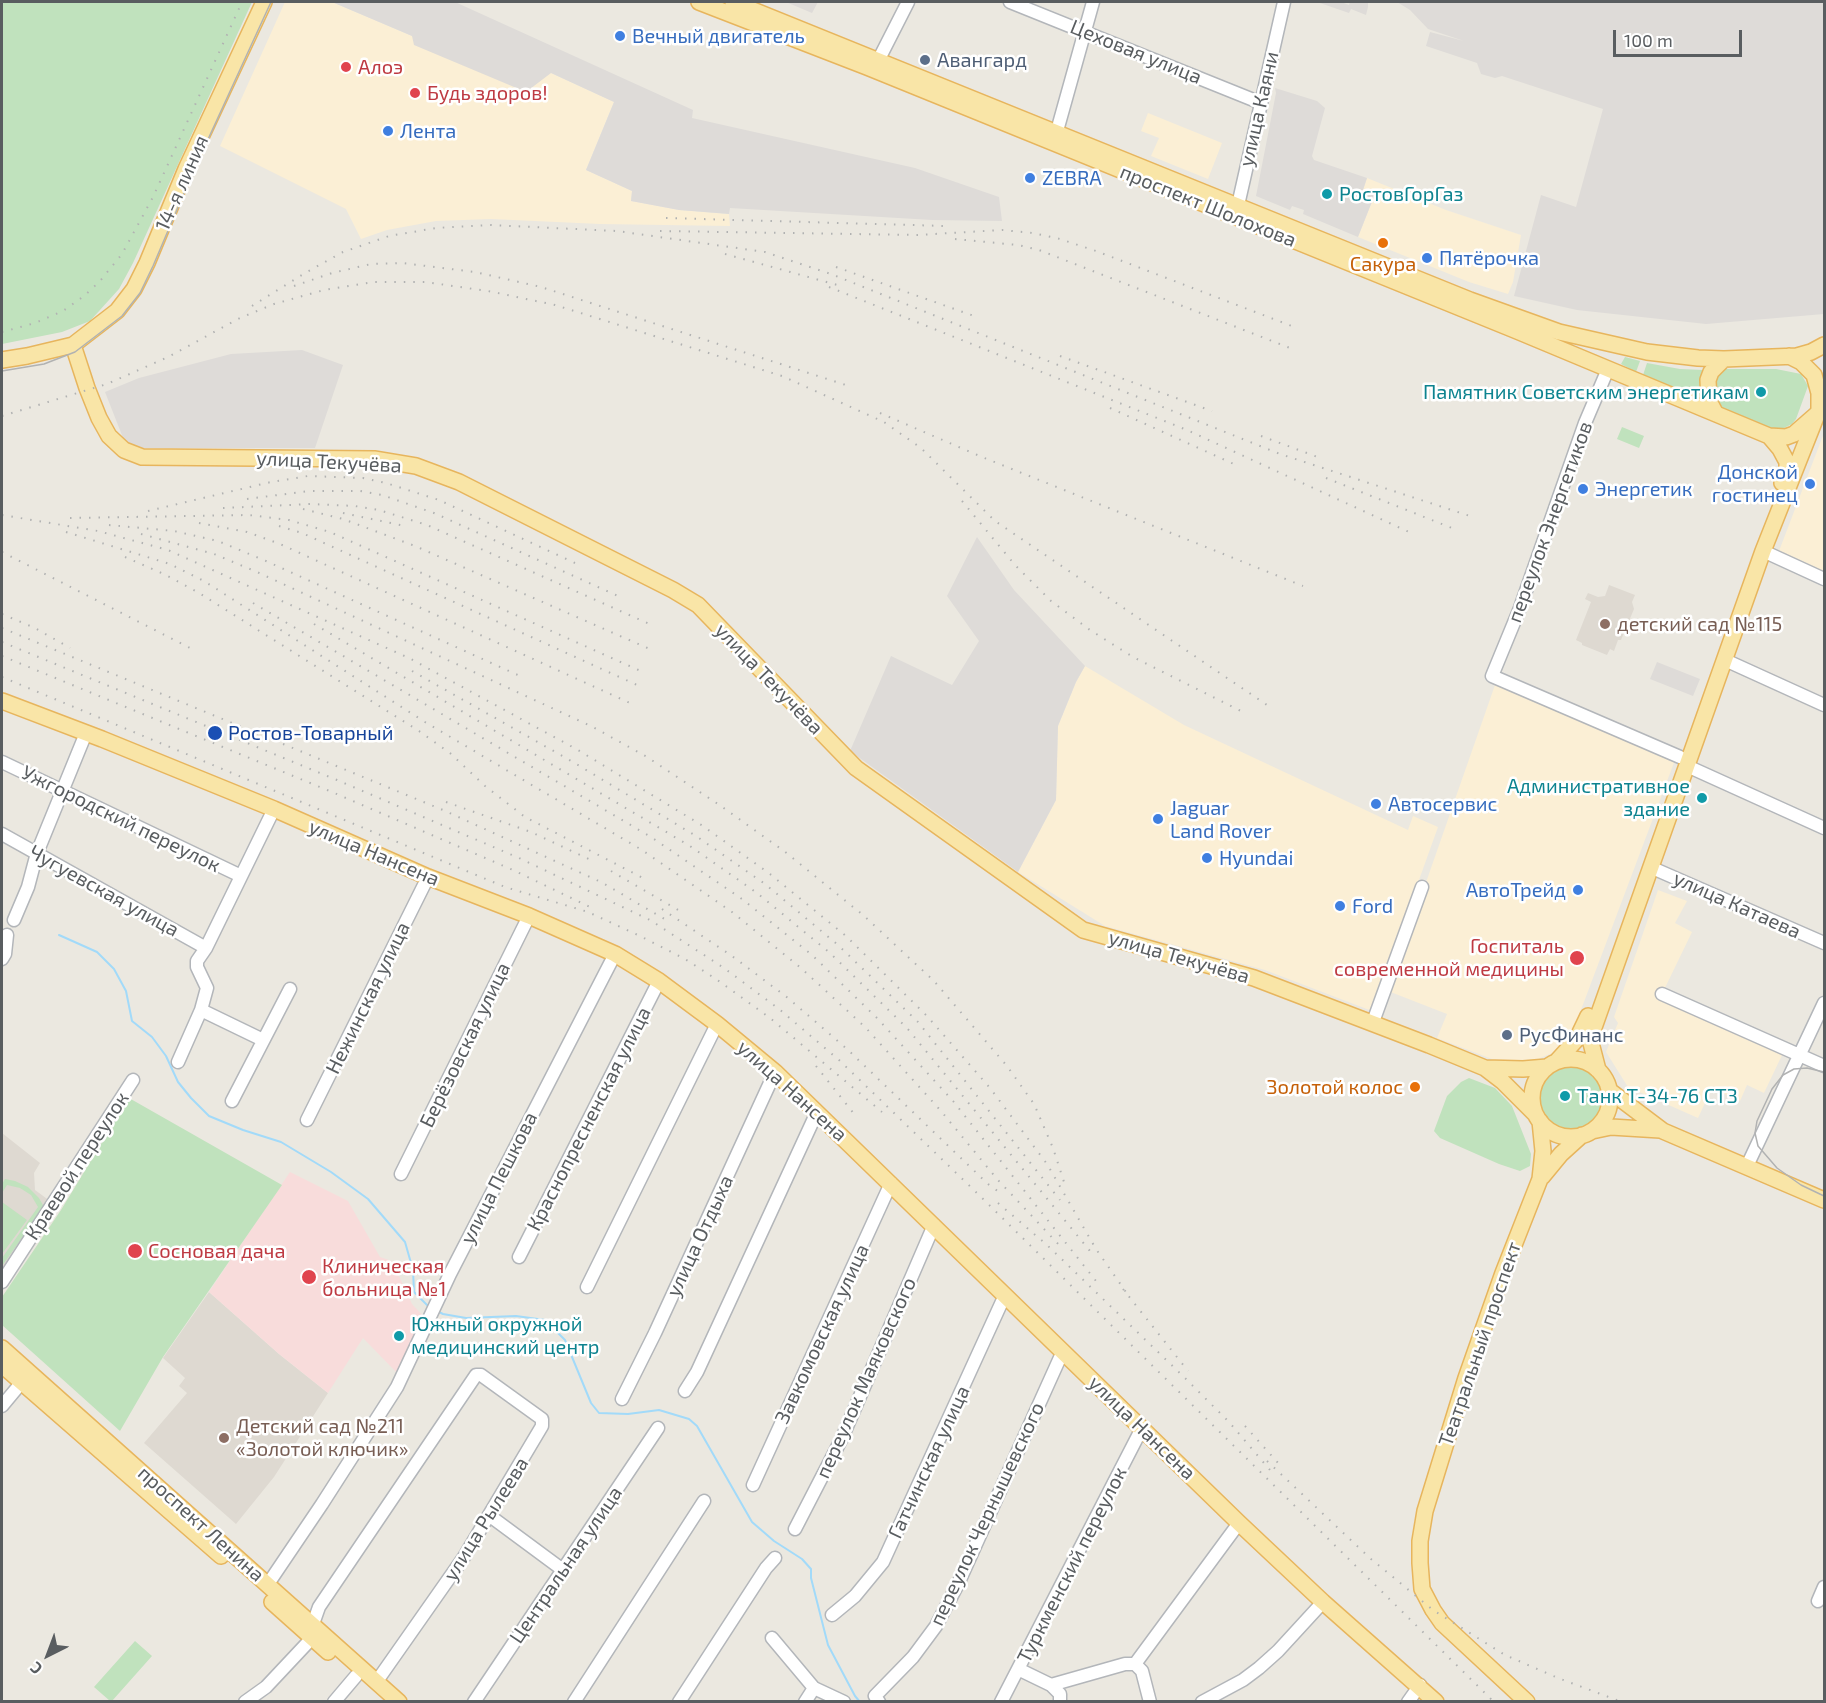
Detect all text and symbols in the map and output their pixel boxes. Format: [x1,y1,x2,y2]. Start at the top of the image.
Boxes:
street label: Цеховая улица [1067,15,1205,89]
scale bar [1616,18,1745,56]
place label: Вечный двигатель [632,24,805,48]
marker: Вечный двигатель [613,29,627,43]
text: 100 m [1624,29,1673,51]
place label: Авангард [937,48,1027,72]
street label: улица Каяни [1234,49,1284,169]
marker: Авангард [918,53,932,67]
place label: Алоэ [358,55,403,79]
marker: Алоэ [339,60,353,74]
place label: Будь здоров! [427,81,548,105]
marker: Будь здоров! [408,86,422,100]
place label: Лента [400,119,456,143]
marker: Лента [381,124,395,138]
street label: 14-я линия [150,132,214,234]
street label: проспект Шолохова [1116,160,1300,252]
place label: ZEBRA [1042,166,1102,190]
marker: ZEBRA [1023,171,1037,185]
place label: РостовГорГаз [1339,182,1463,206]
marker: РостовГорГаз [1320,187,1334,201]
marker: Сакура [1376,236,1390,250]
place label: Пятёрочка [1439,246,1539,270]
marker: Пятёрочка [1420,251,1434,265]
place label: Сакура [1350,252,1416,276]
place label: Памятник Советским энергетикам [1423,380,1749,404]
marker: Памятник Советским энергетикам [1754,385,1768,399]
street label: переулок Энергетиков [1502,418,1598,626]
street label: улица Текучёва [256,446,402,478]
place label: Донской гостинец [1712,460,1798,507]
place label: Энергетик [1595,477,1692,501]
marker: Донской гостинец [1803,477,1817,491]
marker: Энергетик [1576,482,1590,496]
place label: детский сад №115 [1617,612,1782,636]
marker: детский сад №115 [1598,617,1612,631]
street label: улица Текучёва [710,618,828,740]
place label: Ростов-Товарный [228,721,393,745]
marker: Ростов-Товарный [206,724,224,742]
street label: Ужгородский переулок [18,760,224,878]
place label: Административное здание [1507,774,1690,821]
marker: Административное здание [1695,791,1709,805]
place label: Автосервис [1388,792,1497,816]
place label: Jaguar Land Rover [1170,796,1272,843]
marker: Автосервис [1369,797,1383,811]
marker: Jaguar Land Rover [1151,812,1165,826]
street label: улица Нансена [305,815,443,891]
street label: Чугуевская улица [25,840,183,942]
place label: Hyundai [1219,846,1293,870]
marker: Hyundai [1200,851,1214,865]
street label: улица Катаева [1669,866,1805,944]
place label: АвтоТрейд [1466,878,1566,902]
marker: АвтоТрейд [1571,883,1585,897]
place label: Ford [1352,894,1393,918]
marker: Ford [1333,899,1347,913]
street label: Нежинская улица [321,918,415,1078]
street label: улица Текучёва [1106,925,1252,989]
place label: Госпиталь современной медицины [1334,934,1564,981]
marker: Госпиталь современной медицины [1568,949,1586,967]
street label: Берёзовская улица [415,959,515,1131]
street label: Краснопресненская улица [522,1003,656,1235]
place label: РусФинанс [1519,1023,1623,1047]
marker: РусФинанс [1500,1028,1514,1042]
street label: улица Нансена [732,1035,852,1147]
place label: Золотой колос [1267,1075,1403,1099]
marker: Золотой колос [1408,1080,1422,1094]
place label: Танк Т-34-76 СТЗ [1577,1084,1738,1108]
street label: Краевой переулок [20,1087,134,1245]
marker: Танк Т-34-76 СТЗ [1558,1089,1572,1103]
street label: улица Пешкова [455,1108,543,1248]
street label: улица Отдыха [661,1171,739,1301]
place label: Сосновая дача [148,1239,285,1263]
street label: Театральный проспект [1434,1239,1526,1449]
street label: Завкомовская улица [770,1240,874,1428]
marker: Сосновая дача [126,1242,144,1260]
place label: Клиническая больница №1 [322,1254,446,1301]
marker: Клиническая больница №1 [300,1268,318,1286]
street label: переулок Маяковского [811,1274,921,1482]
place label: Южный окружной медицинский центр [411,1312,599,1359]
marker: Южный окружной медицинский центр [392,1329,406,1343]
street label: улица Нансена [1083,1371,1201,1485]
street label: Гатчинская улица [883,1382,975,1542]
street label: переулок Чернышевского [925,1398,1049,1630]
place label: Детский сад №211 «Золотой ключик» [236,1414,408,1461]
marker: Детский сад №211 «Золотой ключик» [217,1431,231,1445]
street label: улица Рылеева [438,1453,534,1585]
street label: проспект Ленина [133,1461,269,1587]
street label: Туркменский переулок [1012,1463,1132,1667]
street label: Центральная улица [505,1482,627,1648]
north arrow [18,1625,78,1685]
text: С [26,1659,45,1679]

